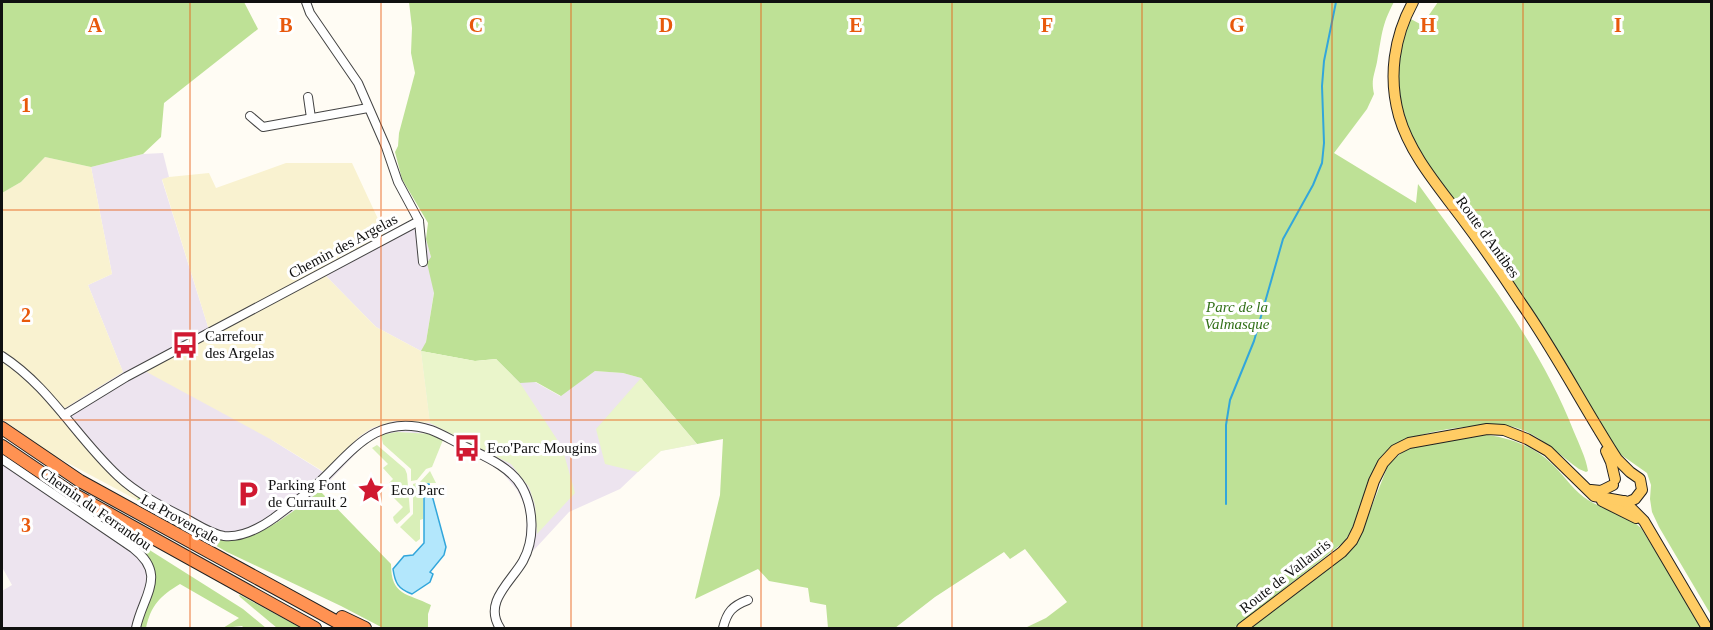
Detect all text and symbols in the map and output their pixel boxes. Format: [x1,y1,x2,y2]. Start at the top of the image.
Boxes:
text: A [88,14,103,36]
text: B [279,14,293,36]
text: C [469,14,483,36]
text: D [659,14,673,36]
text: E [849,14,863,36]
text: F [1041,14,1053,36]
text: G [1229,14,1245,36]
text: H [1420,14,1436,36]
text: I [1614,14,1622,36]
text: 1 [21,94,31,116]
street label: Route d'Antibes [1453,193,1523,281]
street label: Chemin des Argelas [286,211,400,281]
park label: Parc de la Valmasque [1205,299,1270,332]
text: 2 [21,304,31,326]
place label: Carrefour des Argelas [205,328,274,361]
bus stop icon: Carrefour des Argelas [170,330,200,360]
bus stop icon: Eco'Parc Mougins [452,433,482,463]
place label: Eco'Parc Mougins [487,440,597,456]
street label: Chemin du Ferrandou [37,465,155,554]
place icon: Eco Parc [356,475,386,505]
place label: Parking Font de Currault 2 [268,477,347,510]
parking icon: Parking Font de Currault 2 [233,479,263,509]
place label: Eco Parc [391,482,445,498]
street label: La Provençale [138,491,222,547]
text: 3 [21,514,31,536]
street label: Route de Vallauris [1237,536,1334,616]

